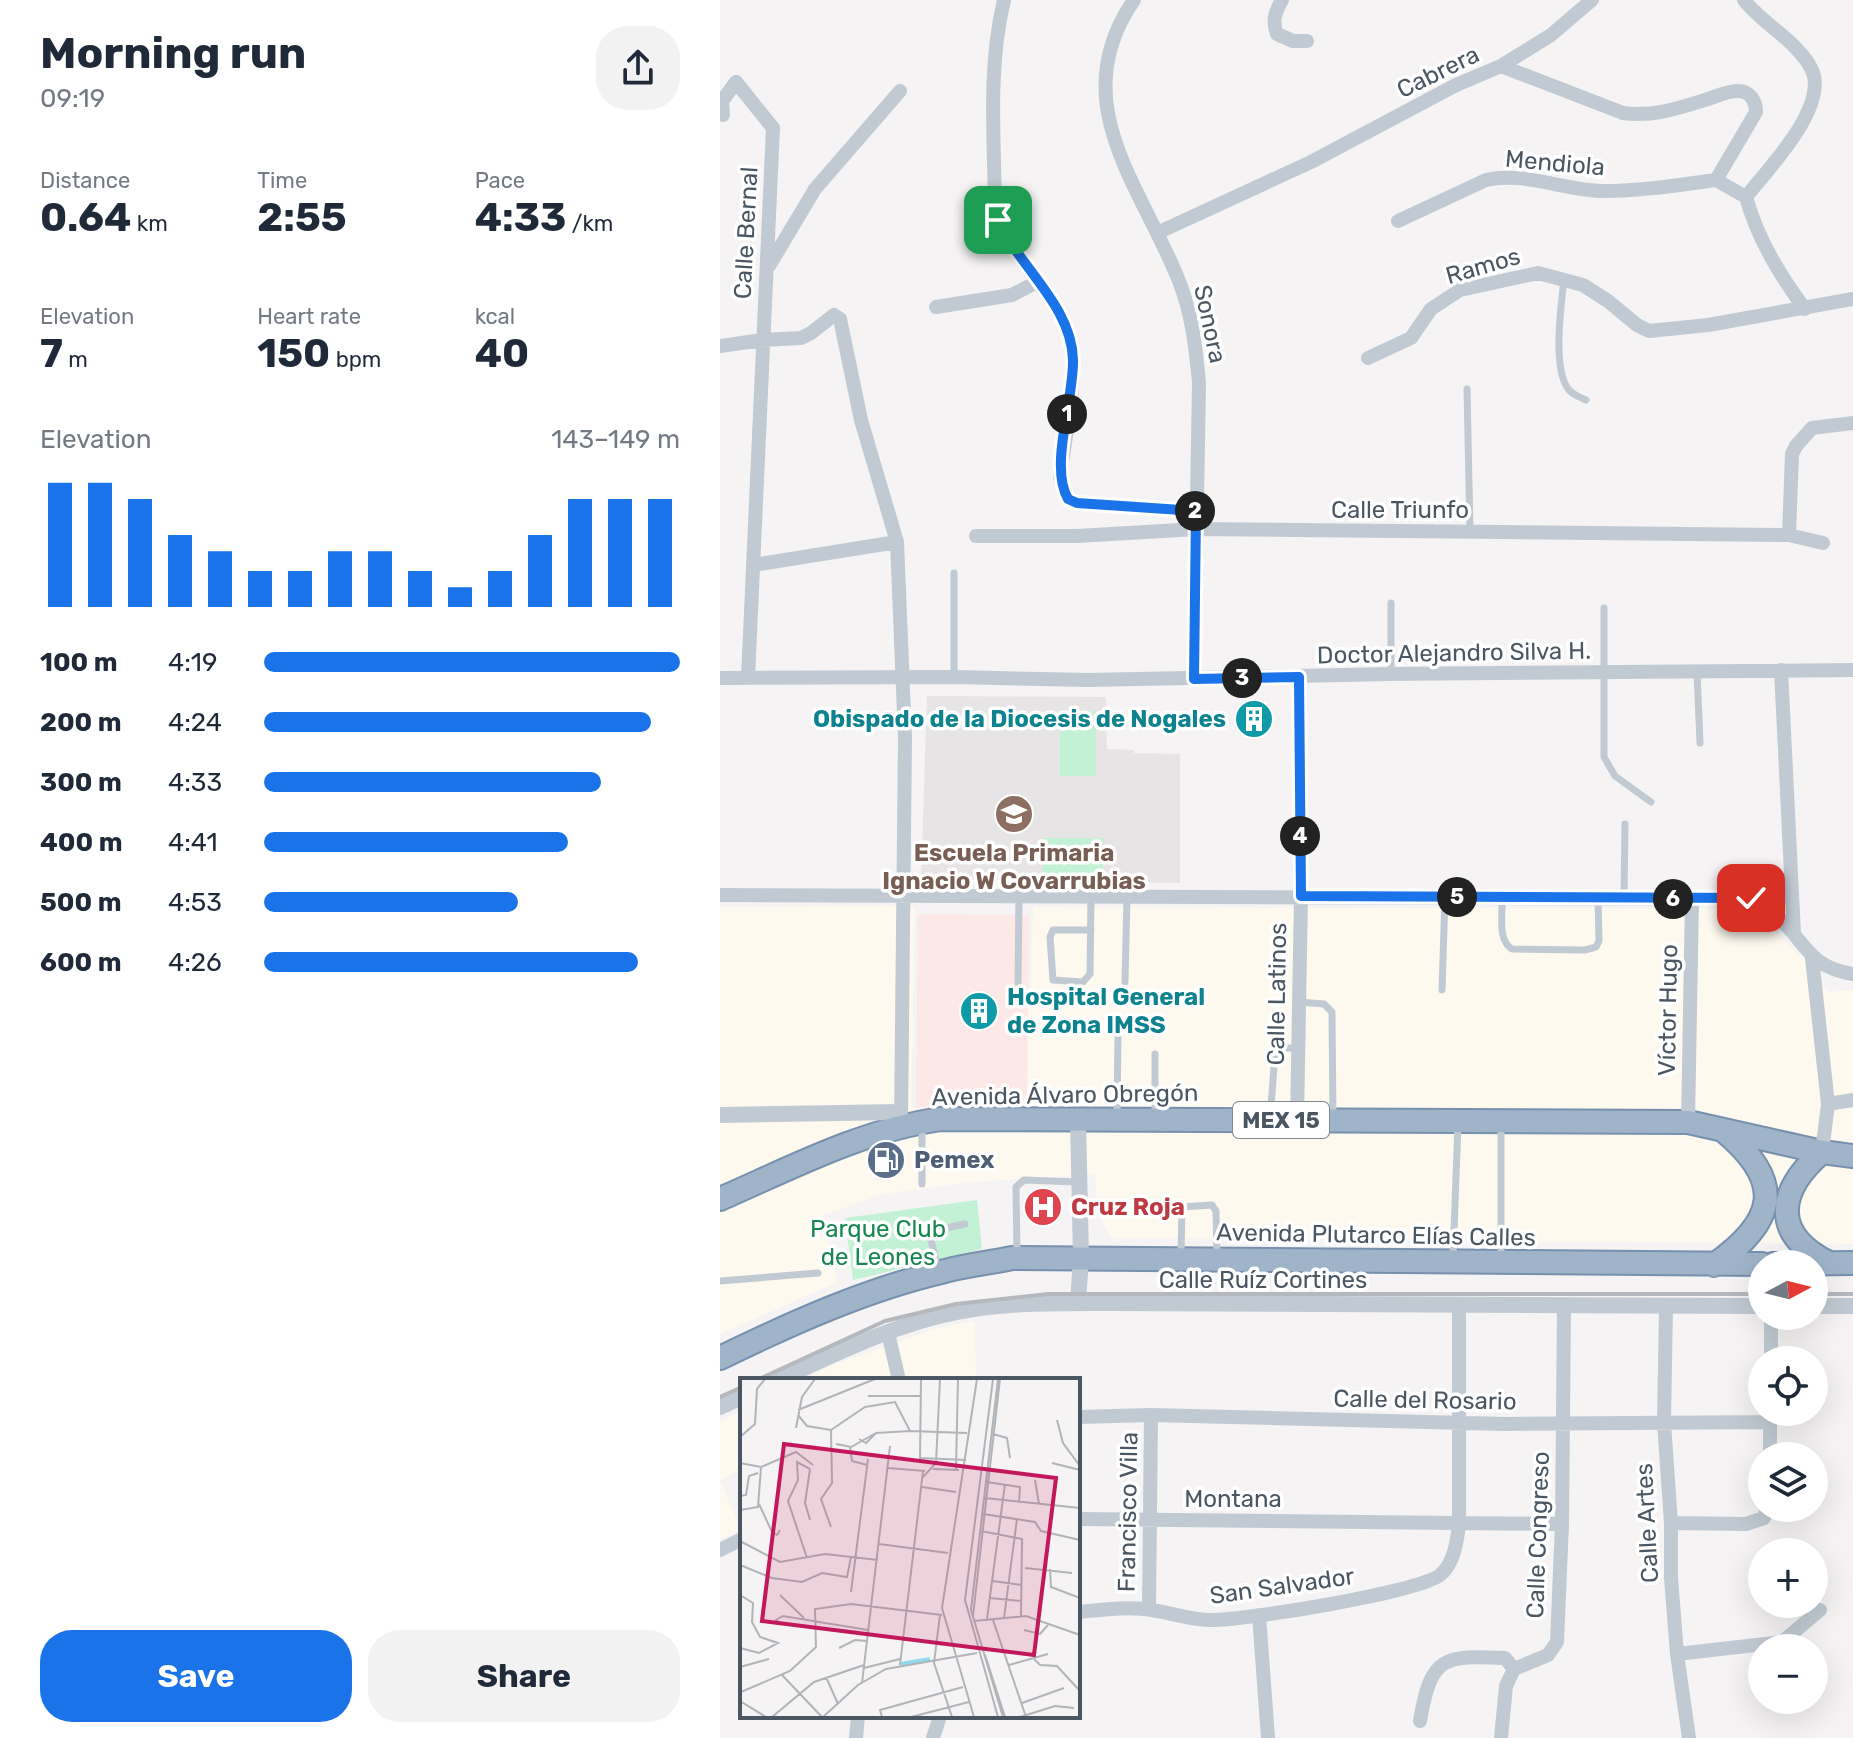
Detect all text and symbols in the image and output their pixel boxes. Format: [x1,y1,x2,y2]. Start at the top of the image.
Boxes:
button: share [596,26,680,110]
text: Morning run [40,27,306,79]
street label: Cabrera [1392,40,1484,104]
text: 09:19 [40,83,105,114]
street label: Mendiola [1504,145,1606,181]
street label: Calle Bernal [729,166,763,300]
text: Distance [40,167,130,194]
text: Time [257,167,307,194]
text: Pace [475,167,525,194]
pin [964,186,1032,254]
text: 0.64 [40,194,131,241]
text: 2:55 [257,194,347,241]
text: 4:33 [475,194,566,241]
icon: arrive [976,198,1020,242]
text: km [131,210,168,237]
text: /km [566,210,613,237]
street label: Ramos [1442,242,1524,290]
street label: Sonora [1188,282,1232,366]
text: Elevation [40,303,134,330]
text: Heart rate [257,303,361,330]
text: kcal [475,303,515,330]
text: 7 [40,330,63,377]
text: 150 [257,330,330,377]
text: 40 [475,330,529,377]
text: m [63,346,88,373]
text: bpm [330,346,381,373]
pin: 1 [1047,394,1087,434]
text: 1 [1062,400,1072,427]
text: Elevation [40,424,151,455]
text: 143–149 m [551,424,680,455]
pin: 2 [1175,491,1215,531]
street label: Calle Triunfo [1331,496,1469,524]
text: 2 [1188,497,1202,524]
street label: Doctor Alejandro Silva H. [1317,637,1591,669]
text: 100 m [40,647,118,678]
text: 4:19 [168,647,217,678]
pin: 3 [1222,658,1262,698]
text: 3 [1235,664,1249,691]
building icon: Obispado de la Diocesis de Nogales [1233,698,1275,740]
place label: Obispado de la Diocesis de Nogales [813,705,1226,733]
text: 200 m [40,707,122,738]
text: 4:24 [168,707,222,738]
text: 300 m [40,767,122,798]
text: 4:33 [168,767,222,798]
school or university icon: Escuela Primaria Ignacio W Covarrubias [993,793,1035,835]
pin: 4 [1280,816,1320,856]
text: 4 [1292,822,1308,849]
text: 400 m [40,827,122,858]
text: 4:41 [168,827,218,858]
place label: Escuela Primaria Ignacio W Covarrubias [882,839,1146,895]
pin [1717,864,1785,932]
icon: check [1729,876,1773,920]
pin: 5 [1437,877,1477,917]
pin: 6 [1653,879,1693,919]
text: 5 [1450,883,1464,910]
text: 6 [1666,885,1680,912]
text: 500 m [40,887,122,918]
text: 4:53 [168,887,222,918]
street label: Calle Latinos [1262,922,1292,1066]
street label: Víctor Hugo [1653,944,1683,1076]
text: 600 m [40,947,122,978]
text: 4:26 [168,947,222,978]
place label: Hospital General de Zona IMSS [1007,983,1205,1039]
building icon: Hospital General de Zona IMSS [958,990,1000,1032]
street label: Avenida Álvaro Obregón [931,1079,1199,1111]
road number: MEX 15 [1233,1102,1329,1138]
fuel station icon: Pemex [865,1139,907,1181]
place label: Pemex [914,1146,994,1174]
hospital icon: Cruz Roja [1022,1186,1064,1228]
place label: Cruz Roja [1071,1193,1185,1221]
park label: Parque Club de Leones [810,1215,946,1271]
street label: Avenida Plutarco Elías Calles [1216,1218,1536,1252]
north arrow [1748,1250,1828,1330]
map controls [1748,1250,1828,1714]
street label: Calle Ruíz Cortines [1159,1266,1367,1294]
button: locate [1748,1346,1828,1426]
inset map [740,1378,1080,1718]
street label: Calle del Rosario [1333,1384,1517,1416]
street label: Francisco Villa [1113,1432,1143,1592]
button: layers [1748,1442,1828,1522]
street label: Calle Congreso [1521,1451,1555,1619]
street label: Calle Artes [1630,1462,1664,1584]
street label: Montana [1184,1485,1282,1513]
button: + [1748,1538,1828,1618]
street label: San Salvador [1208,1562,1356,1610]
button: Save [40,1630,352,1722]
button: Share [368,1630,680,1722]
button: − [1748,1634,1828,1714]

